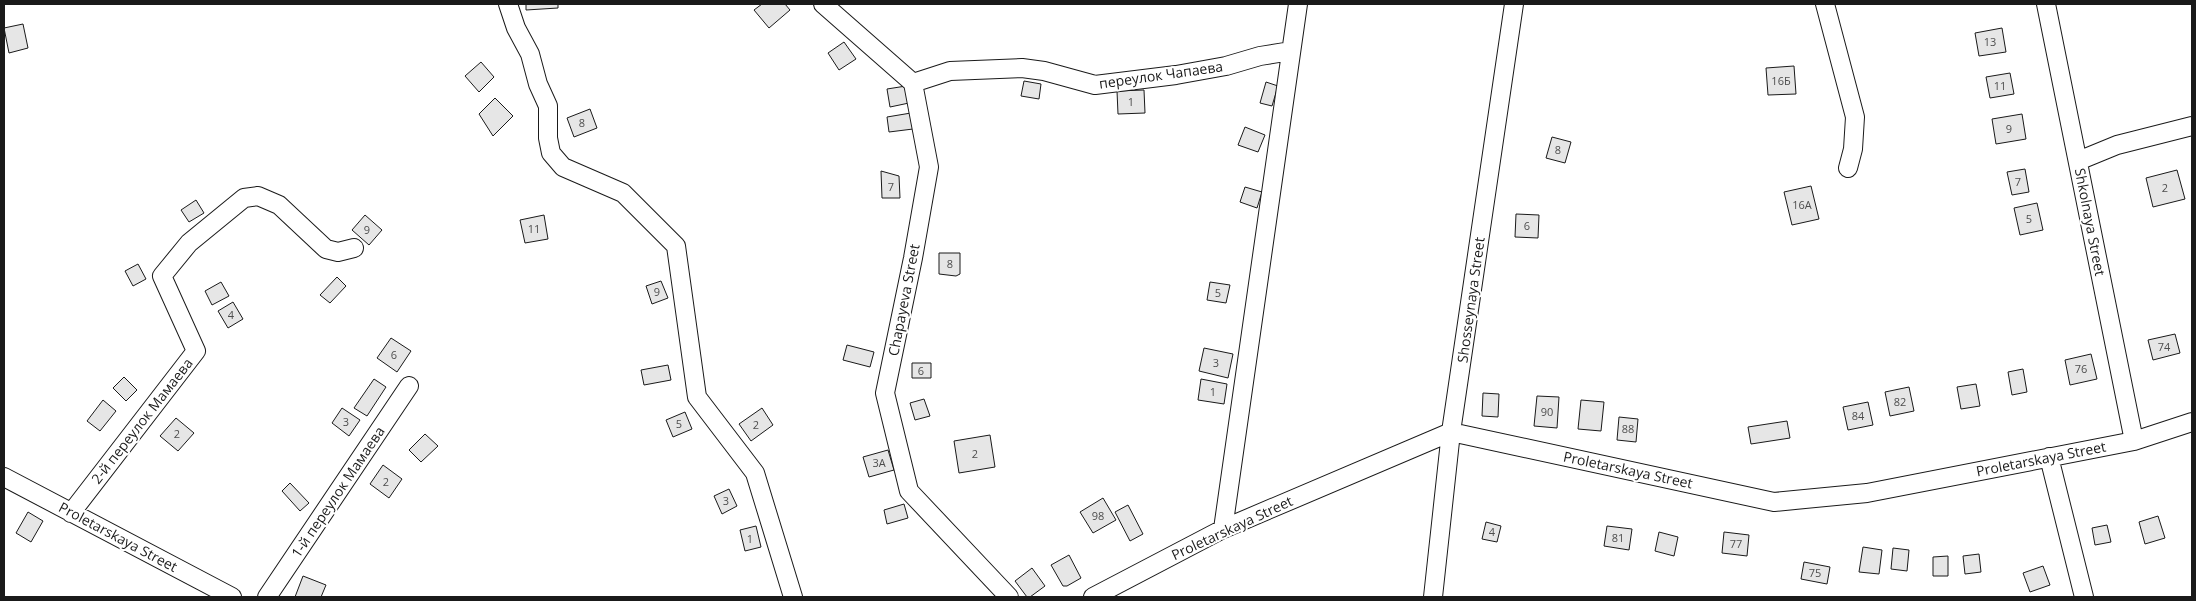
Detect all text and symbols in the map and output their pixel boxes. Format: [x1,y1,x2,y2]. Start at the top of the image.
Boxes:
house number: 13 [1984,34,1996,49]
street label: переулок Чапаева [1098,56,1224,93]
house number: 16Б [1771,73,1791,88]
house number: 11 [1994,78,2006,93]
house number: 1 [1128,94,1134,109]
house number: 8 [579,115,585,130]
house number: 9 [2006,121,2012,136]
house number: 8 [1555,142,1561,157]
street label: Shkolnaya Street [2071,166,2110,277]
house number: 7 [2015,174,2021,189]
house number: 7 [888,179,894,194]
house number: 2 [2162,180,2168,195]
house number: 16А [1792,197,1812,212]
house number: 5 [2026,211,2032,226]
house number: 6 [1524,218,1530,233]
house number: 11 [528,221,540,236]
house number: 9 [364,222,370,237]
street label: Shosseynaya Street [1452,236,1489,364]
street label: Chapayeva Street [883,242,924,358]
house number: 8 [947,256,953,271]
house number: 9 [654,284,660,299]
house number: 5 [1215,285,1221,300]
house number: 4 [228,307,235,322]
house number: 74 [2158,339,2171,354]
house number: 6 [391,347,397,362]
street label: 2-й переулок Мамаева [88,355,196,487]
house number: 3 [1213,355,1219,370]
house number: 76 [2075,361,2087,376]
house number: 6 [918,363,924,378]
house number: 1 [1210,384,1216,399]
house number: 82 [1894,394,1906,409]
house number: 90 [1541,404,1553,419]
house number: 84 [1852,408,1865,423]
house number: 3 [343,414,349,429]
house number: 5 [676,416,682,431]
house number: 2 [753,417,759,432]
house number: 88 [1622,421,1634,436]
street label: 1-й переулок Мамаева [287,422,389,561]
house number: 2 [174,427,180,441]
street label: Proletarskaya Street [1974,437,2107,480]
house number: 2 [972,446,978,461]
street label: Proletarskaya Street [1562,447,1695,493]
house number: 3А [872,455,886,470]
house number: 2 [383,474,389,489]
street label: Proletarskaya Street [1168,491,1296,564]
house number: 3 [723,493,729,508]
street label: Proletarskaya Street [56,497,181,576]
house number: 98 [1092,508,1104,523]
house number: 4 [1489,524,1496,539]
house number: 81 [1612,530,1624,545]
house number: 1 [747,531,753,546]
house number: 77 [1730,536,1742,551]
house number: 75 [1809,565,1821,580]

